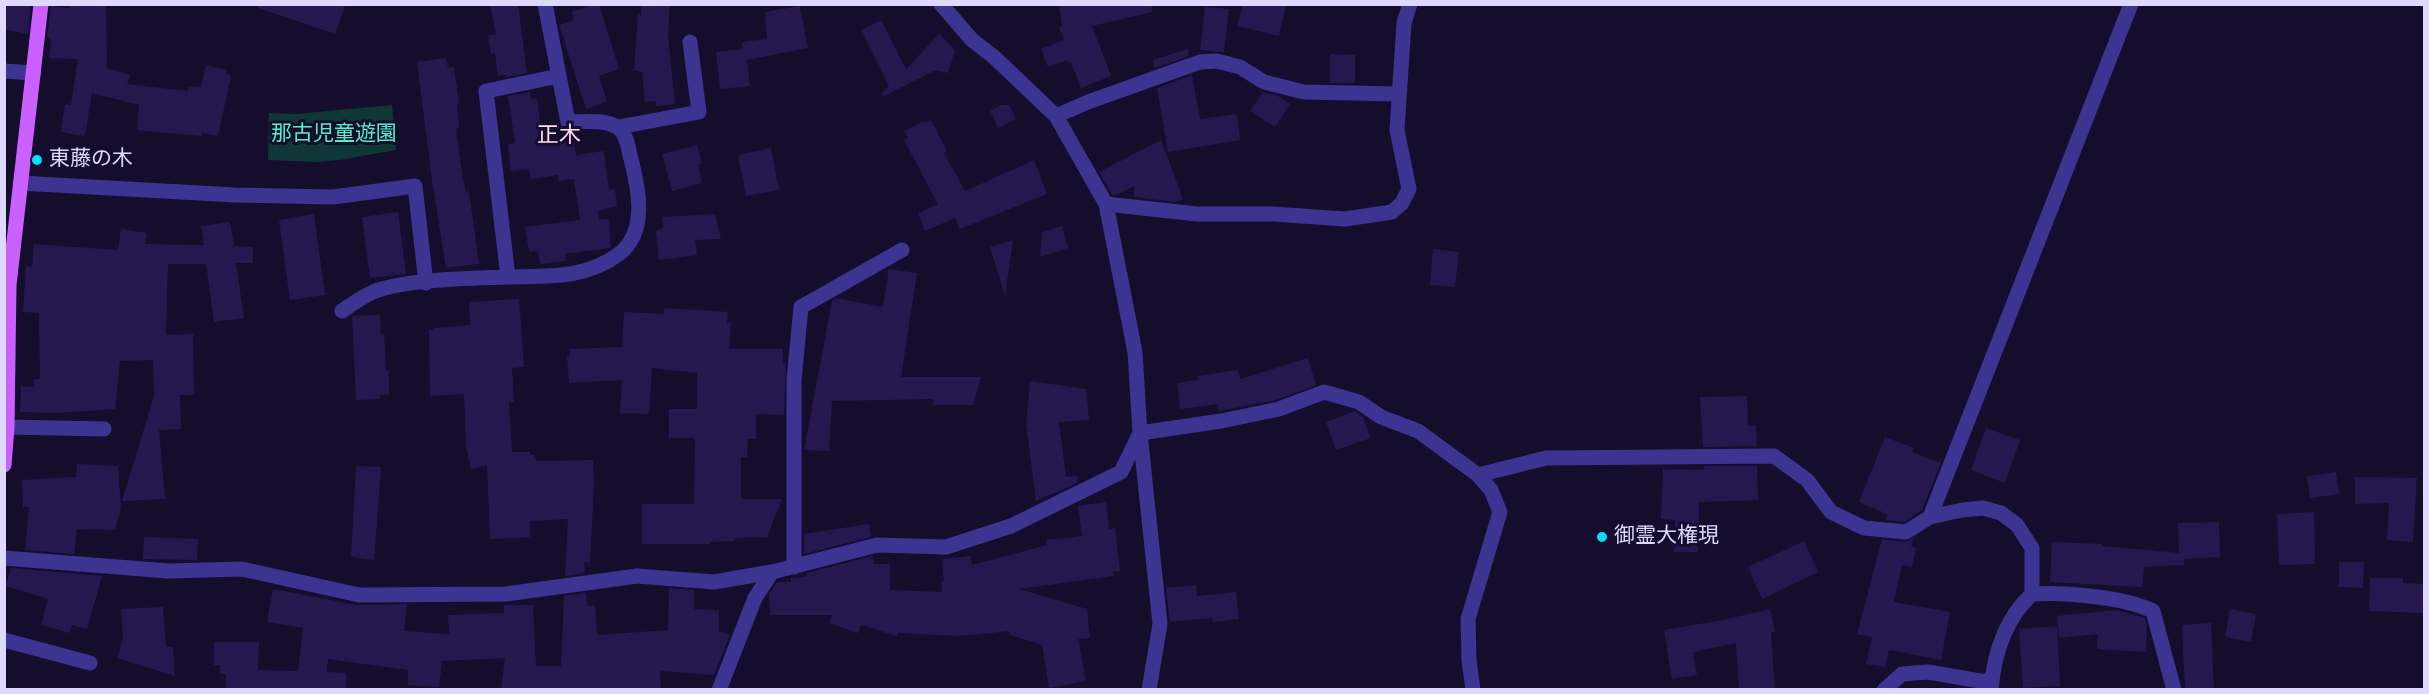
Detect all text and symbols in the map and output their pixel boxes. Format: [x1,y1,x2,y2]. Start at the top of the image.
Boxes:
park label: 那古児童遊園 [271,122,397,148]
district label: 正木 [537,124,581,150]
place label: 東藤の木 [49,147,133,173]
marker: 東藤の木 [30,153,44,167]
place label: 御霊大権現 [1614,524,1719,550]
marker: 御霊大権現 [1595,530,1609,544]

